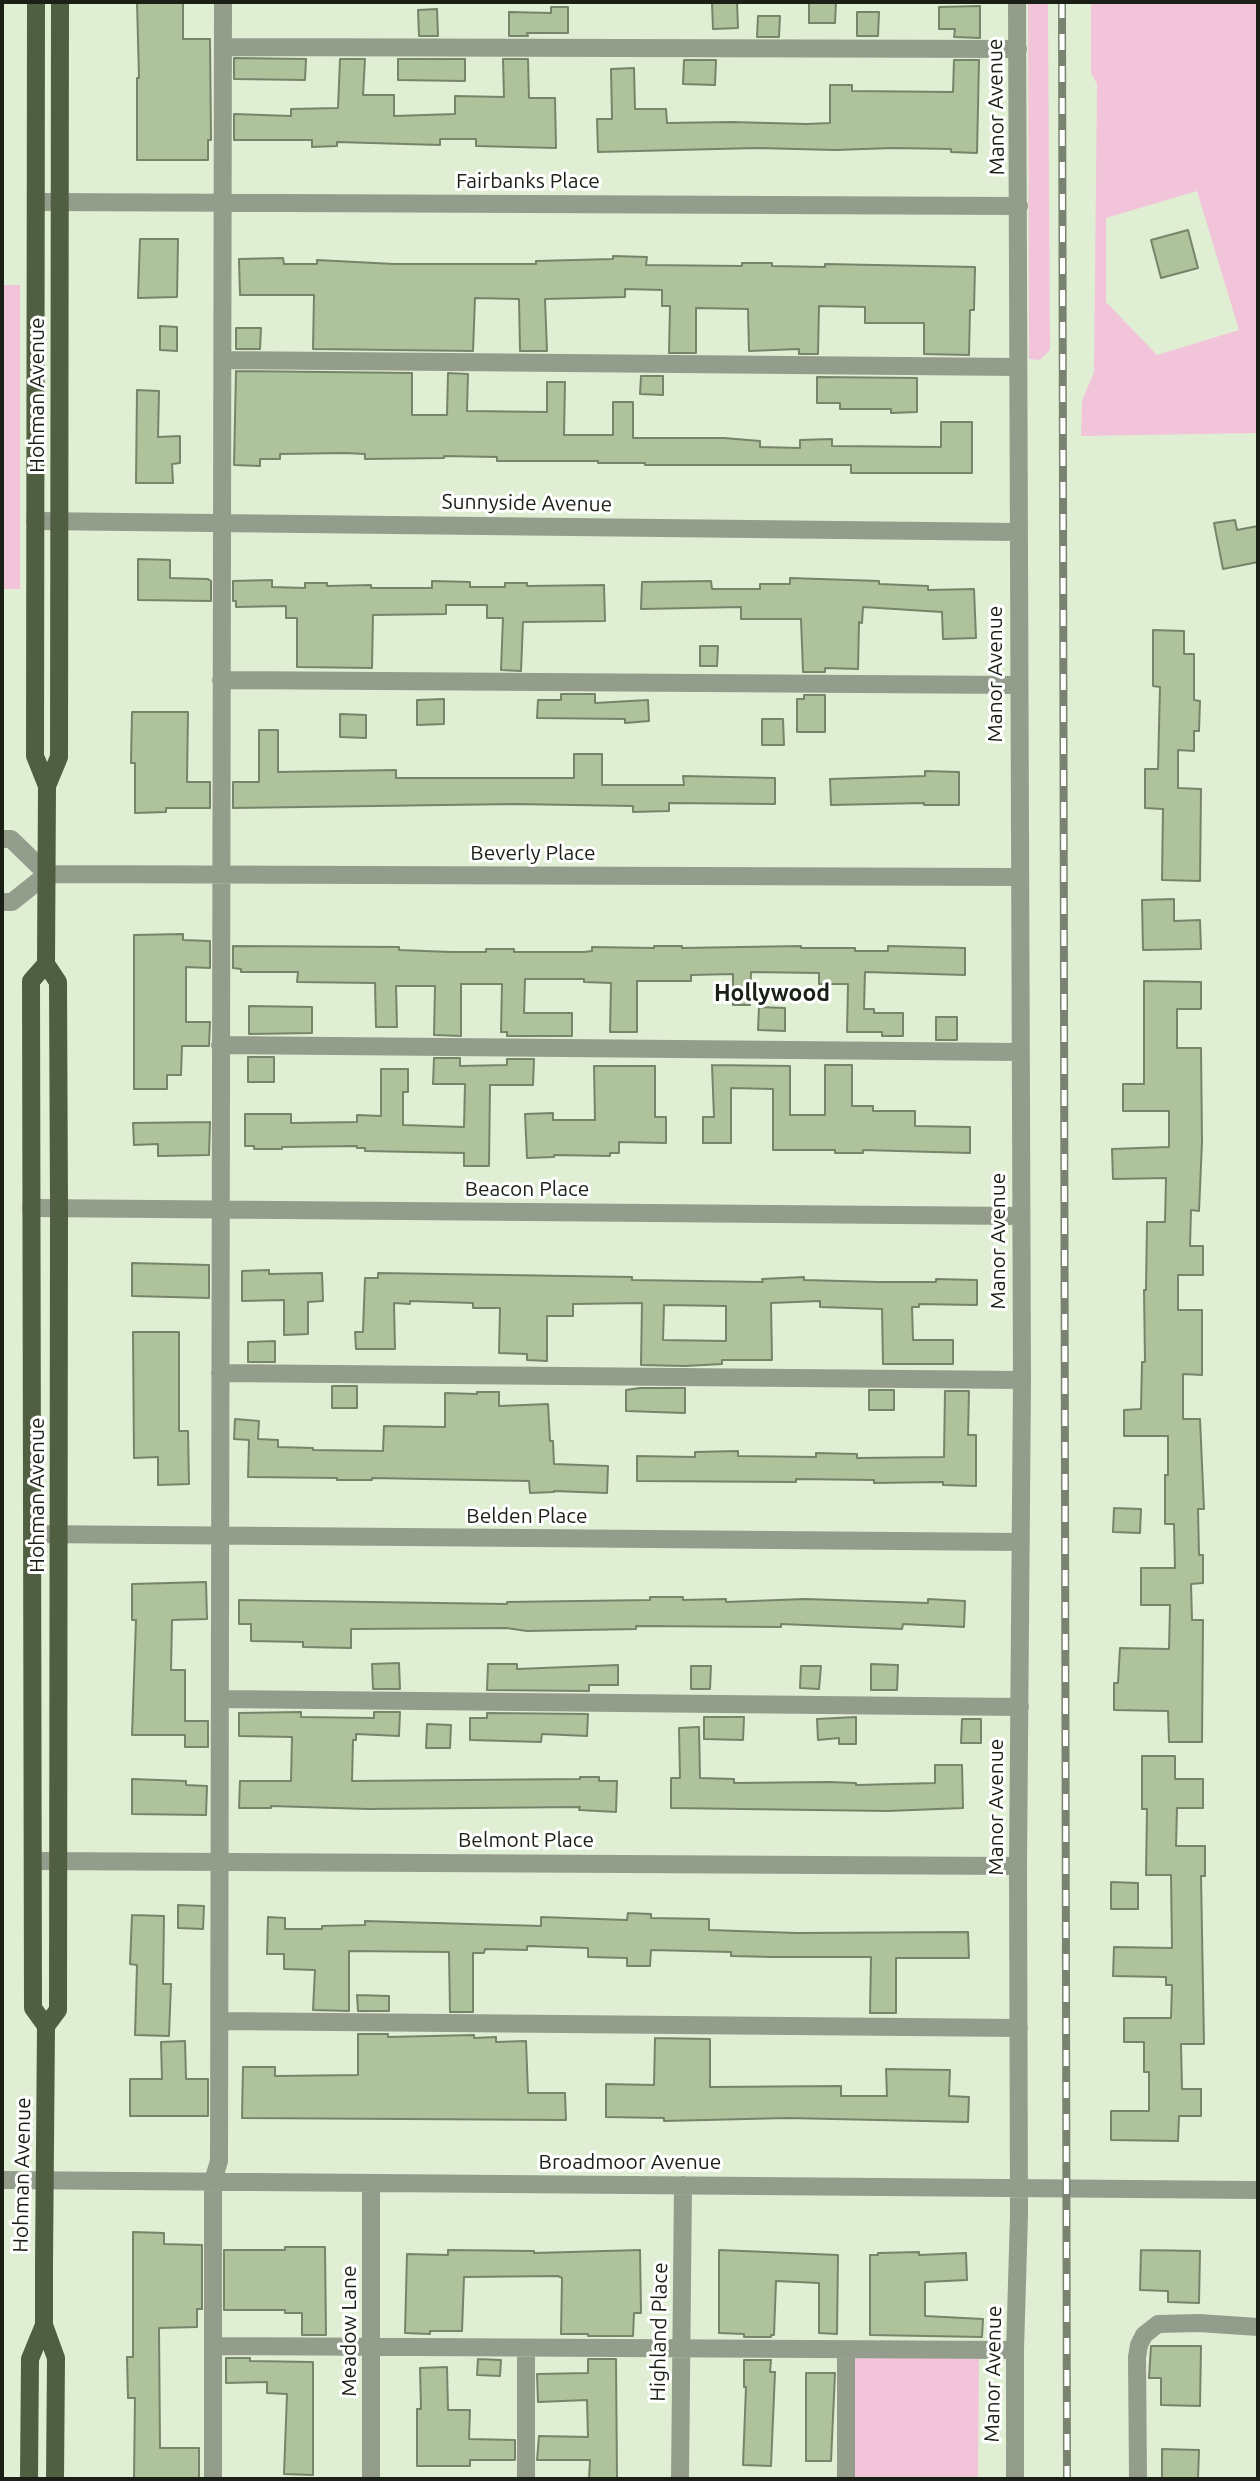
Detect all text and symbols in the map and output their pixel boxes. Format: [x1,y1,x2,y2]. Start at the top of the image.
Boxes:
street label: Manor Avenue [982,38,1010,176]
street label: Fairbanks Place [456,168,600,194]
street label: Hohman Avenue [24,317,50,473]
street label: Sunnyside Avenue [442,489,612,517]
street label: Manor Avenue [982,606,1008,742]
street label: Beverly Place [470,840,596,866]
district label: Hollywood [714,979,830,1007]
street label: Manor Avenue [985,1173,1011,1309]
street label: Beacon Place [465,1176,589,1202]
street label: Hohman Avenue [24,1417,50,1573]
street label: Belden Place [466,1503,588,1529]
street label: Manor Avenue [983,1739,1009,1875]
street label: Belmont Place [458,1827,594,1853]
street label: Hohman Avenue [8,2097,36,2253]
street label: Broadmoor Avenue [539,2149,721,2175]
street label: Highland Place [645,2262,673,2402]
street label: Meadow Lane [336,2265,362,2397]
street label: Manor Avenue [979,2305,1007,2443]

